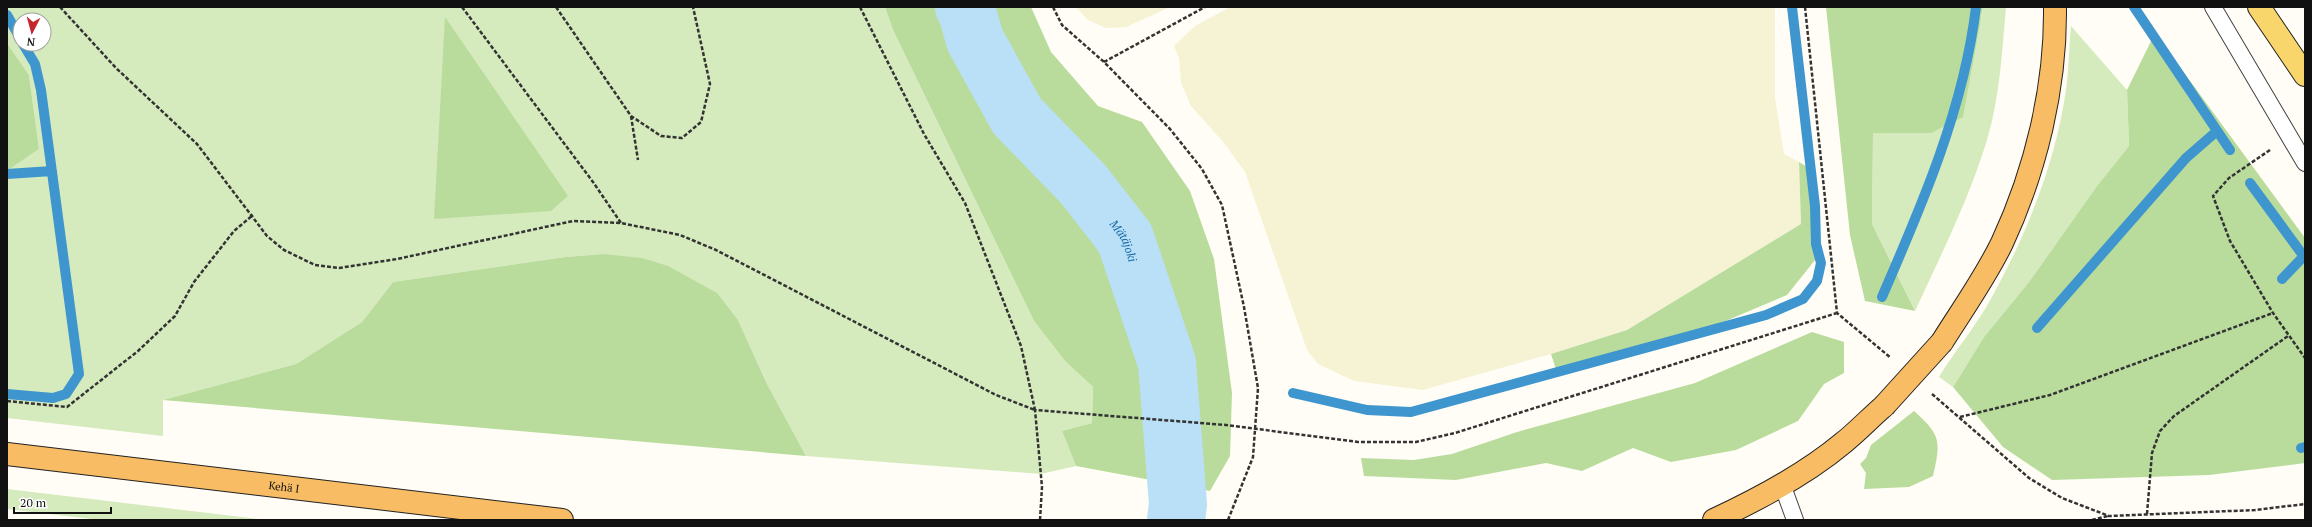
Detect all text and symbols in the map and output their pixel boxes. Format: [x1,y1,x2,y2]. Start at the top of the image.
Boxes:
north arrow [12,12,52,52]
text: N [25,34,36,49]
water label: Mätäjoki [1106,216,1141,264]
street label: Kehä I [268,478,300,496]
scale bar [14,489,111,515]
text: 20 m [20,495,47,510]

